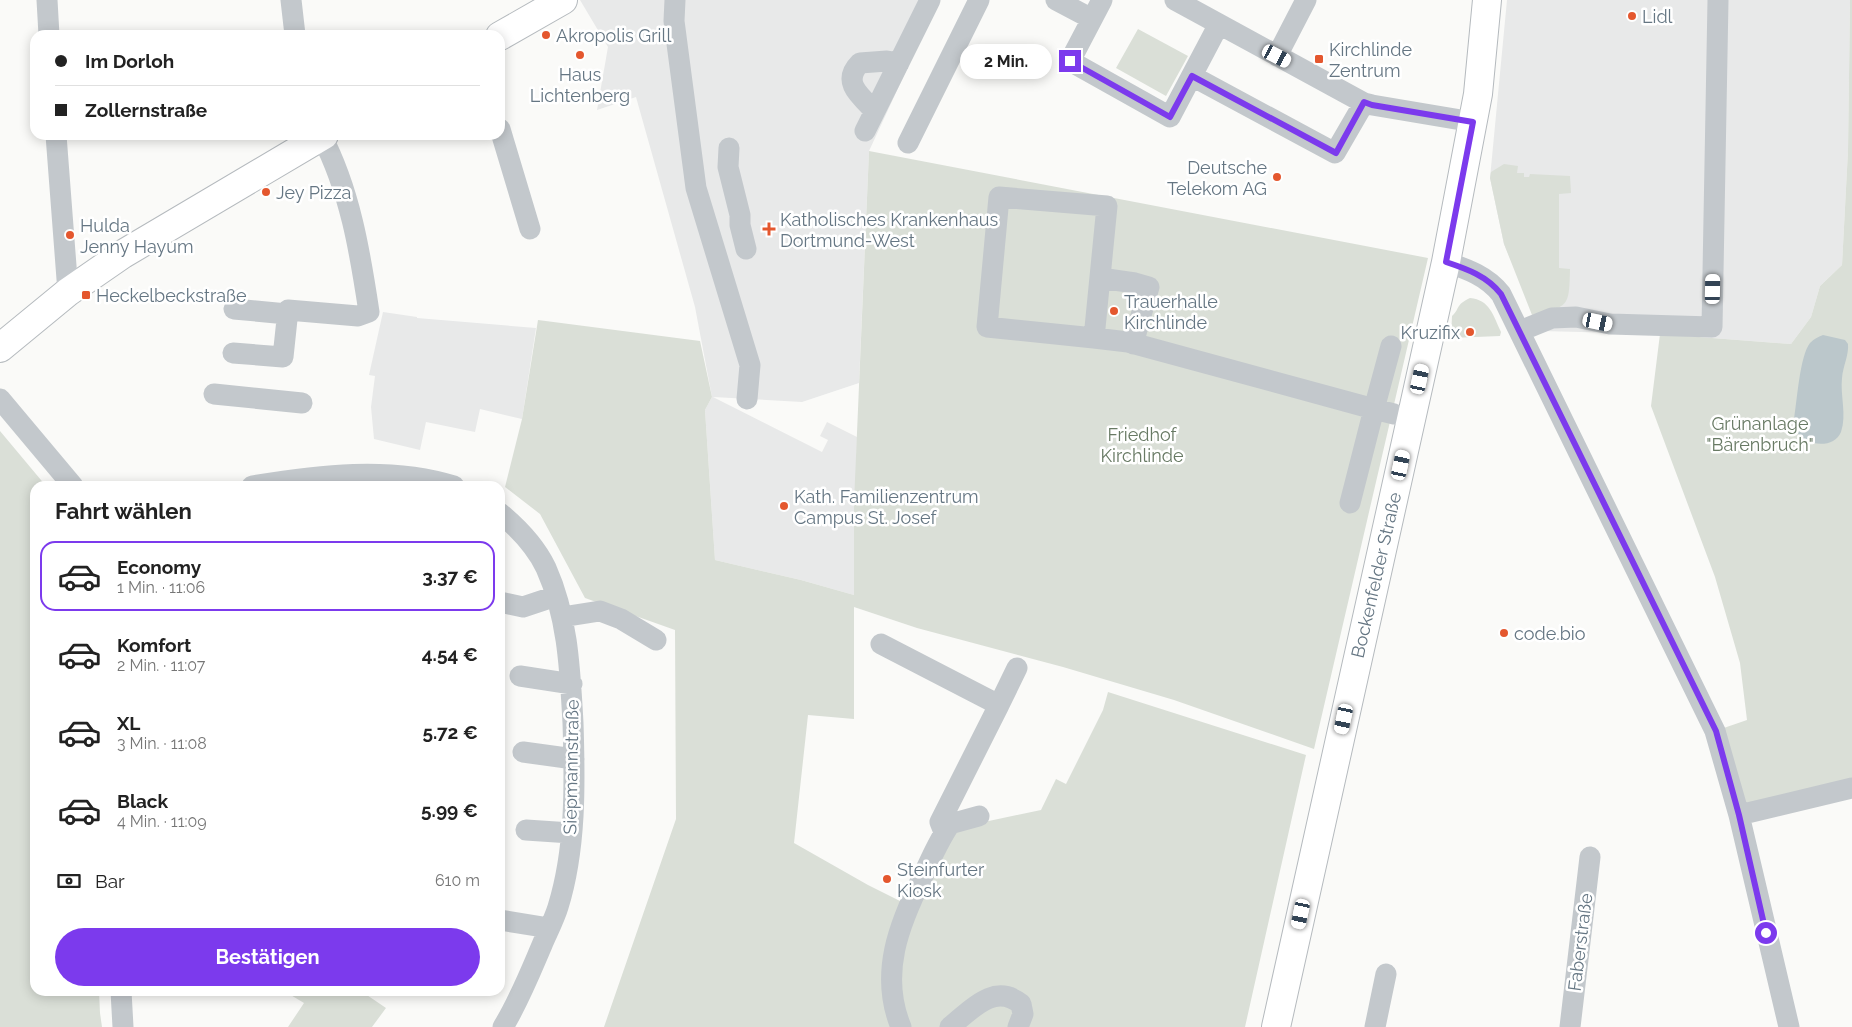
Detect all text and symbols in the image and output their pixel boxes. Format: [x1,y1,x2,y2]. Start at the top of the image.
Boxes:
place label: Lidl [1642,6,1673,27]
marker: Lidl [1626,10,1638,22]
place label: Akropolis Grill [556,25,671,46]
marker: Akropolis Grill [540,29,552,41]
place label: Kirchlinde Zentrum [1329,39,1412,81]
car [1260,43,1293,69]
callout: 2 Min. [960,44,1052,78]
marker: Haus Lichtenberg [574,49,586,61]
text: Im Dorloh [85,50,174,72]
route end [1059,50,1081,72]
text: 2 Min. [984,52,1028,71]
marker: Kirchlinde Zentrum [1313,53,1325,65]
place label: Haus Lichtenberg [530,64,630,106]
text: Zollernstraße [85,99,207,121]
place label: Deutsche Telekom AG [1167,157,1267,199]
marker: Deutsche Telekom AG [1271,171,1283,183]
place label: Jey Pizza [276,182,351,203]
marker: Jey Pizza [260,186,272,198]
place label: Katholisches Krankenhaus Dortmund-West [780,209,999,251]
place label: Hulda Jenny Hayum [80,215,193,257]
marker: Katholisches Krankenhaus Dortmund-West [762,222,776,236]
marker: Hulda Jenny Hayum [64,229,76,241]
car [1705,274,1720,304]
place label: Heckelbeckstraße [96,285,247,306]
marker: Heckelbeckstraße [80,289,92,301]
place label: Trauerhalle Kirchlinde [1124,291,1218,333]
marker: Trauerhalle Kirchlinde [1108,305,1120,317]
car [1581,312,1614,332]
place label: Kruzifix [1400,322,1460,343]
marker: Kruzifix [1464,326,1476,338]
car [1409,363,1430,395]
park label: Grünanlage "Bärenbruch" [1706,413,1814,455]
park label: Friedhof Kirchlinde [1101,424,1184,466]
car [1390,449,1411,481]
place label: Kath. Familienzentrum Campus St. Josef [794,486,979,528]
street label: Bockenfelder Straße [1347,490,1405,660]
text: Fahrt wählen [55,498,192,524]
marker: Kath. Familienzentrum Campus St. Josef [778,500,790,512]
icon: car [57,554,102,599]
text: Economy [117,556,201,578]
text: 3.37 € [422,565,478,587]
text: 1 Min. · 11:06 [117,578,205,597]
place label: code.bio [1514,623,1586,644]
marker: code.bio [1498,627,1510,639]
icon: car [57,632,102,677]
text: Komfort [117,634,191,656]
text: 4.54 € [422,643,478,665]
text: 2 Min. · 11:07 [117,656,205,675]
street label: Siepmannstraße [559,699,583,835]
car [1333,703,1354,735]
icon: car [57,710,102,755]
text: XL [117,712,140,734]
text: 5.72 € [422,721,478,743]
text: 3 Min. · 11:08 [117,734,207,753]
icon: car [57,788,102,833]
text: Black [117,790,168,812]
text: 5.99 € [421,799,478,821]
text: 4 Min. · 11:09 [117,812,207,831]
place label: Steinfurter Kiosk [897,859,985,901]
icon: cash [55,867,83,895]
text: Bar [95,870,125,892]
text: 610 m [435,871,480,890]
marker: Steinfurter Kiosk [881,873,893,885]
street label: Faberstraße [1564,891,1596,992]
car [1290,898,1311,930]
route start [1755,922,1777,944]
button: Bestätigen [55,928,480,986]

